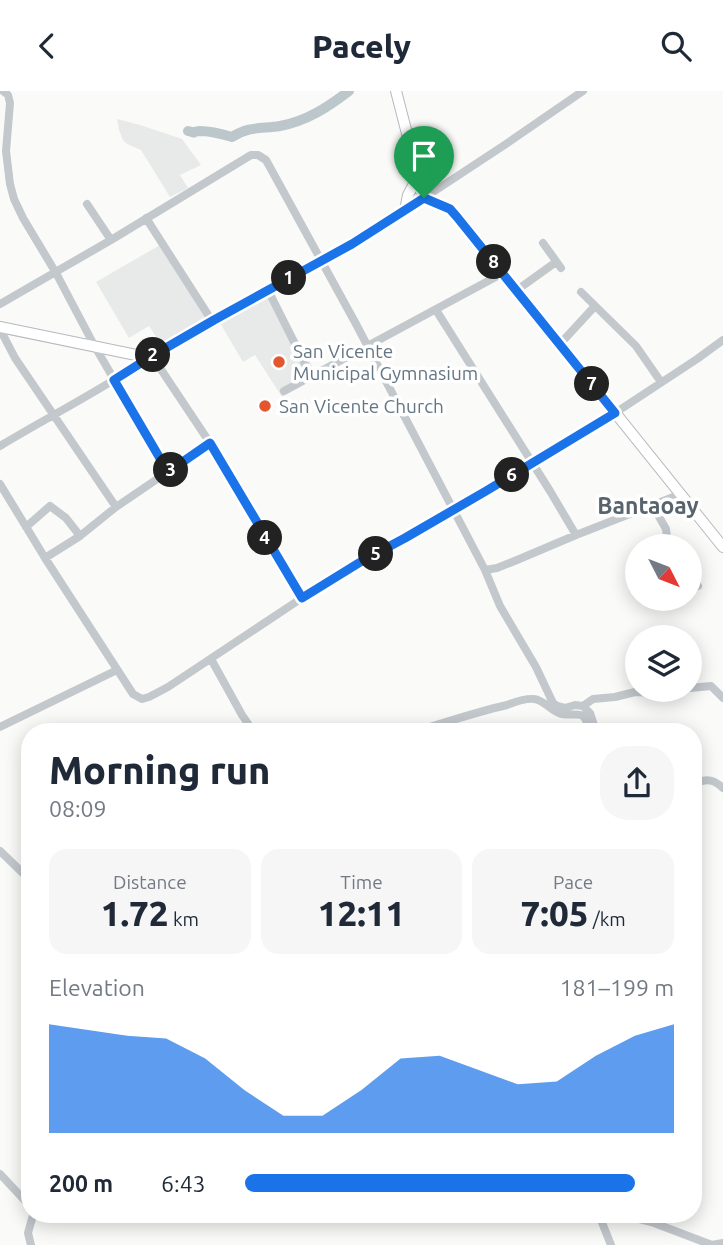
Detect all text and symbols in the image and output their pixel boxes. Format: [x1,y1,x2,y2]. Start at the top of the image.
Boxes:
icon: back [28,27,66,65]
icon: search [657,27,695,65]
text: Pacely [312,28,411,64]
pin [394,126,454,198]
icon: arrive [405,137,443,175]
pin: 8 [476,245,512,279]
text: 8 [488,250,499,272]
pin: 1 [272,261,306,295]
text: 1 [283,266,294,288]
pin: 2 [136,337,170,373]
place label: San Vicente Municipal Gymnasium [293,340,478,384]
text: 2 [147,343,158,365]
marker: San Vicente Municipal Gymnasium [271,354,287,370]
pin: 7 [574,367,610,401]
text: 7 [586,372,597,394]
place label: San Vicente Church [279,395,444,417]
marker: San Vicente Church [257,398,273,414]
pin: 3 [154,453,188,487]
pin: 6 [494,457,530,493]
text: 3 [165,458,176,480]
text: 6 [506,463,517,485]
district label: Bantaoay [597,493,699,518]
pin: 4 [247,521,282,555]
text: 4 [259,526,270,548]
north arrow [625,534,702,611]
map controls [625,534,702,702]
pin: 5 [358,537,394,571]
text: 5 [370,542,381,564]
button: layers [625,625,702,702]
button: share [600,746,674,820]
text: Morning run [49,749,270,791]
text: 08:09 [49,796,107,821]
text: Distance [113,871,187,893]
text: Time [340,871,383,893]
text: Pace [553,871,593,893]
text: 1.72 [101,893,169,933]
text: 12:11 [318,893,405,933]
text: 7:05 [521,893,588,933]
text: km [169,908,199,930]
text: /km [588,908,626,930]
text: Elevation [49,975,145,1000]
text: 181–199 m [560,975,674,1000]
text: 200 m [49,1171,113,1196]
text: 6:43 [161,1171,206,1196]

